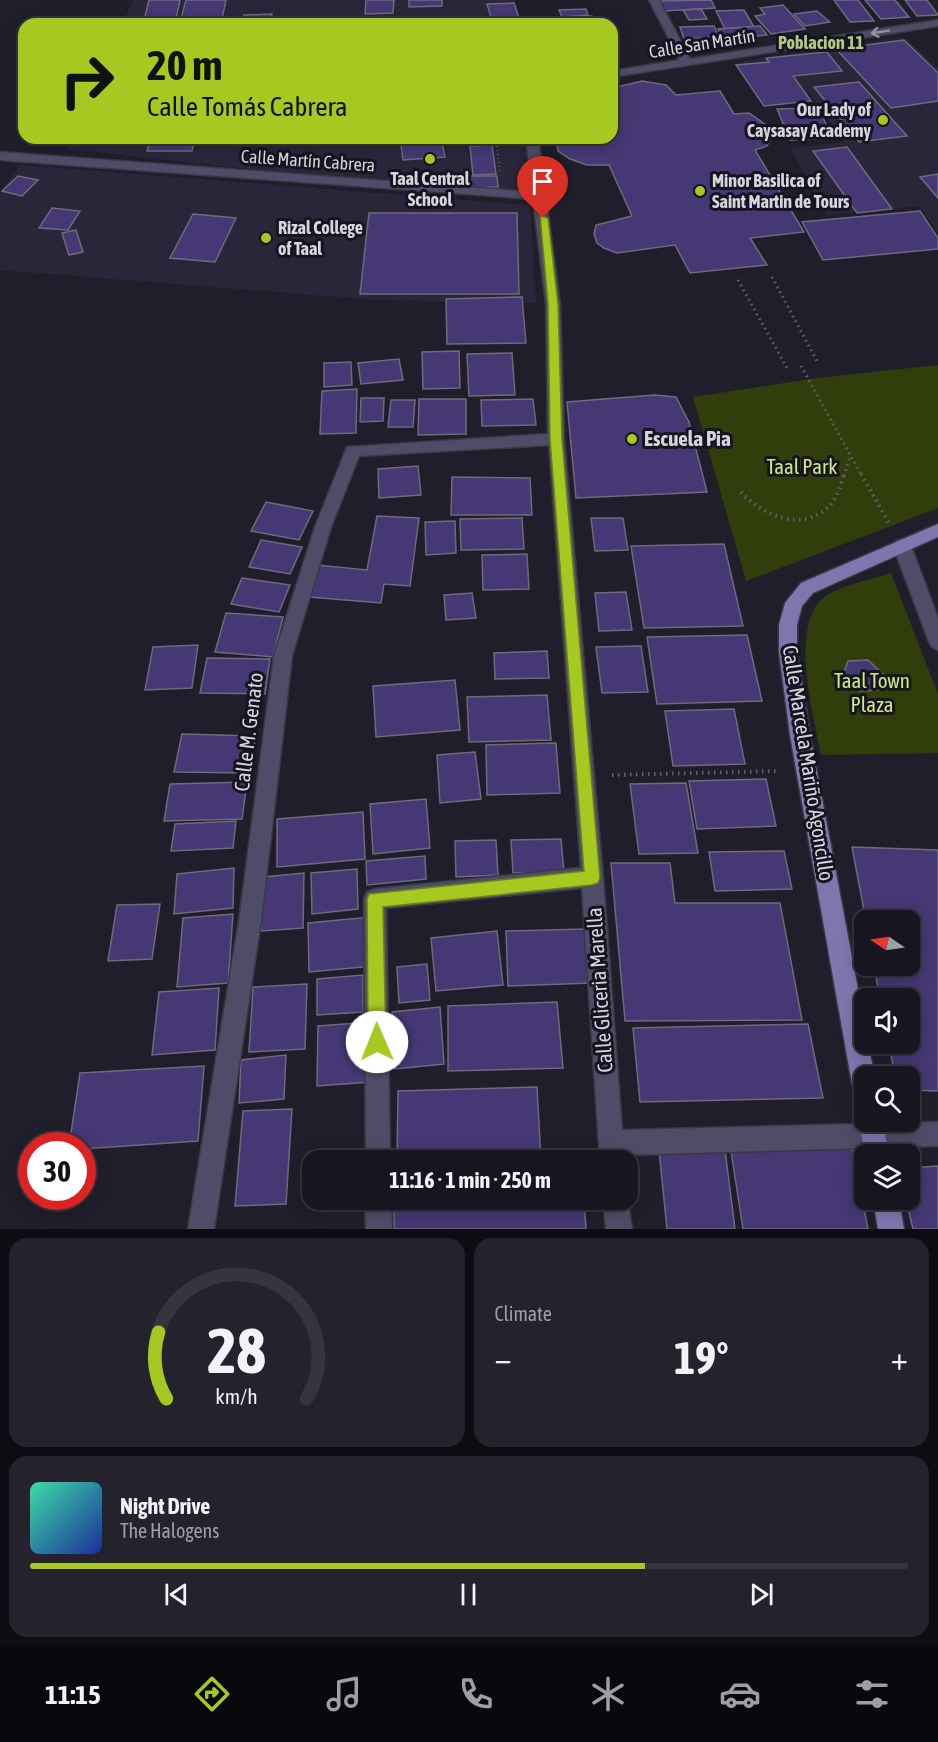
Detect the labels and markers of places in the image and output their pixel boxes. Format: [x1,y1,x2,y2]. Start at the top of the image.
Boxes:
place label: Our Lady of Caysasay Academy [747,99,872,141]
marker: Our Lady of Caysasay Academy [876,113,890,127]
marker: Taal Central School [423,152,437,166]
pin [517,156,568,218]
place label: Taal Central School [391,168,470,210]
place label: Minor Basilica of Saint Martin de Tours [712,170,850,212]
marker: Minor Basilica of Saint Martin de Tours [693,184,707,198]
place label: Rizal College of Taal [278,217,363,259]
marker: Rizal College of Taal [259,231,273,245]
place label: Escuela Pia [644,426,731,450]
marker: Escuela Pia [625,432,639,446]

